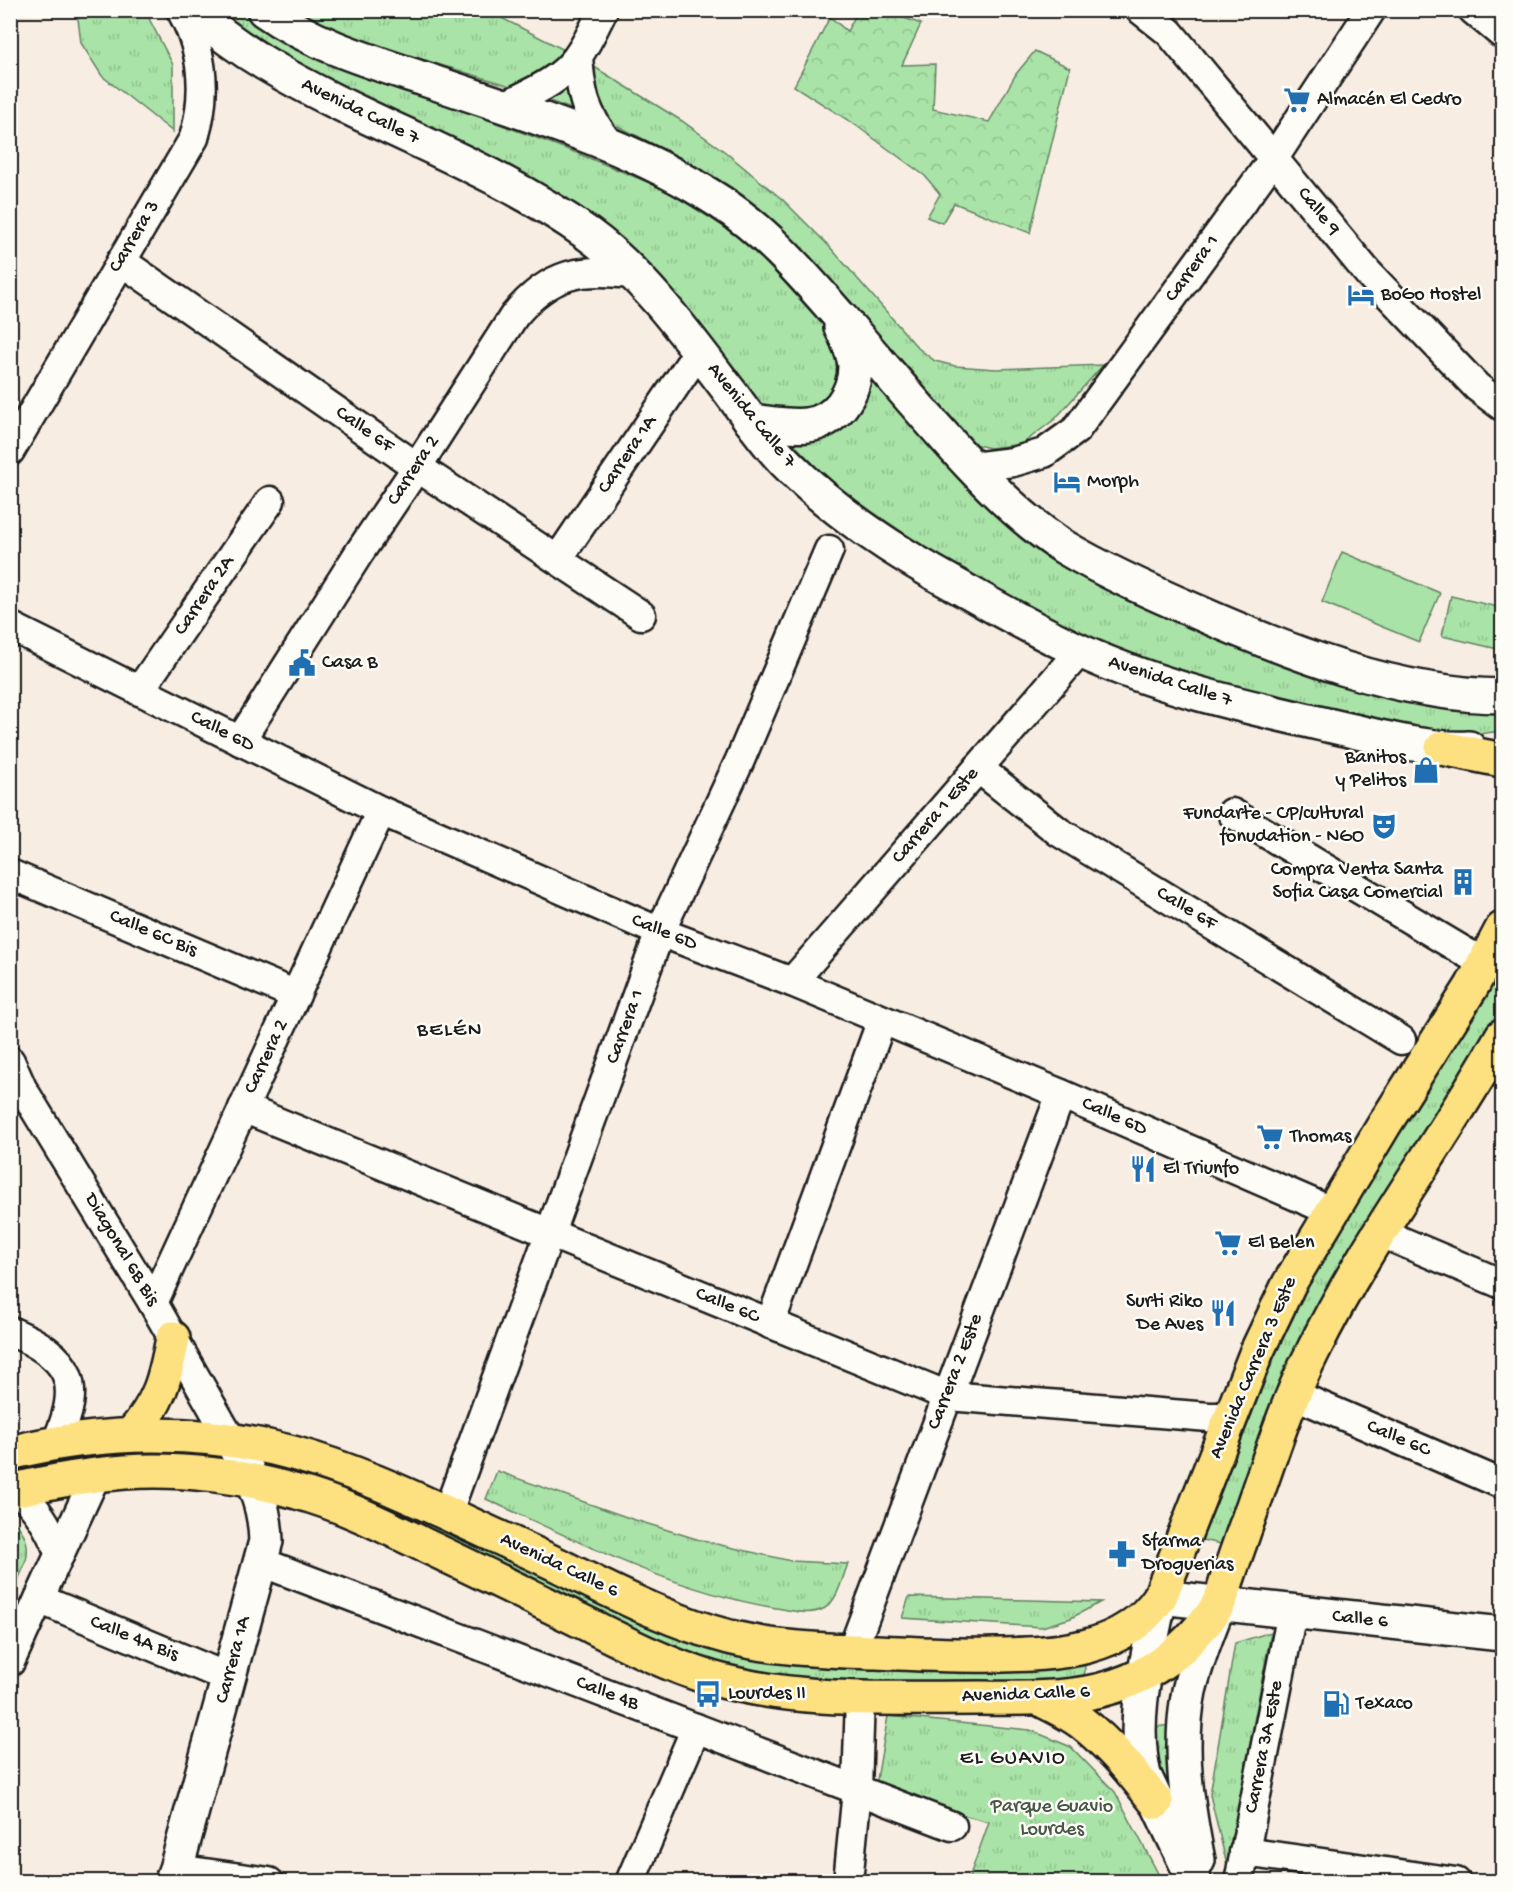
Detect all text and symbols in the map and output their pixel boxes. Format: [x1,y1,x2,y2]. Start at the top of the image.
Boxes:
street label: Avenida Calle 7 [297,73,423,151]
supermarket icon: Almacén El Cedro [1282,85,1312,115]
place label: Almacén El Cedro [1317,89,1462,112]
street label: Calle 9 [1291,183,1345,241]
street label: Carrera 3 [105,197,165,277]
street label: Carrera 1 [1161,231,1225,307]
hotel icon: BoGo Hostel [1346,280,1376,310]
place label: BoGo Hostel [1380,284,1481,307]
street label: Avenida Calle 7 [702,359,801,474]
street label: Calle 6F [330,402,399,459]
street label: Carrera 1A [594,411,663,498]
street label: Carrera 2 [383,431,445,510]
hotel icon: Morph [1052,467,1082,497]
place label: Morph [1087,471,1139,494]
street label: Carrera 2A [170,551,241,640]
public building icon: Casa B [287,648,317,678]
street label: Avenida Calle 7 [1105,651,1235,713]
place label: Casa B [322,652,378,675]
street label: Calle 6D [186,706,259,758]
place label: Banitos y Pelitos [1335,747,1407,793]
shop icon: Banitos y Pelitos [1411,755,1441,785]
street label: Carrera 1 Este [888,762,985,869]
place label: Fundarte - CP/cultural fonudation - NGO [1182,803,1364,849]
theatre icon: Fundarte - CP/cultural fonudation - NGO [1369,811,1399,841]
place label: Compra Venta Santa Sofia Casa Comercial [1271,859,1444,905]
building icon: Compra Venta Santa Sofia Casa Comercial [1448,867,1478,897]
street label: Calle 6F [1152,882,1222,937]
street label: Calle 6C Bis [105,905,201,963]
street label: Calle 6D [628,909,701,957]
street label: Carrera 1 [602,987,650,1067]
street label: Carrera 2 [240,1016,294,1098]
district label: BELÉN [416,1019,483,1044]
street label: Calle 6D [1078,1092,1151,1142]
supermarket icon: Thomas [1255,1122,1285,1152]
place label: Thomas [1289,1126,1352,1149]
restaurant icon: El Triunfo [1128,1154,1158,1184]
place label: El Triunfo [1163,1158,1239,1181]
street label: Diagonal 6B Bis [77,1188,164,1311]
supermarket icon: El Belen [1213,1228,1243,1258]
place label: El Belen [1248,1232,1315,1255]
street label: Avenida Carrera 3 Este [1205,1273,1303,1462]
street label: Calle 6C [692,1283,763,1330]
place label: Surti Riko De Aves [1126,1291,1204,1337]
restaurant icon: Surti Riko De Aves [1208,1298,1238,1328]
street label: Carrera 2 Este [923,1310,989,1433]
street label: Calle 6C [1363,1415,1434,1463]
street label: Avenida Calle 6 [496,1528,623,1604]
place label: Sfarma Droguerias [1140,1531,1234,1577]
pharmacy icon: Sfarma Droguerias [1107,1539,1137,1569]
street label: Calle 6 [1331,1606,1390,1634]
street label: Calle 4A Bis [86,1611,182,1667]
street label: Carrera 1A [211,1613,257,1706]
street label: Calle 4B [572,1672,642,1717]
street label: Carrera 3A Este [1241,1678,1289,1815]
bus stop icon: Lourdes II [693,1679,723,1709]
street label: Avenida Calle 6 [961,1681,1091,1709]
place label: Lourdes II [728,1683,806,1706]
fuel station icon: Texaco [1321,1689,1351,1719]
place label: Texaco [1355,1693,1413,1716]
district label: EL GUAVIO [960,1747,1066,1772]
park label: Parque Guavio Lourdes [990,1796,1113,1842]

